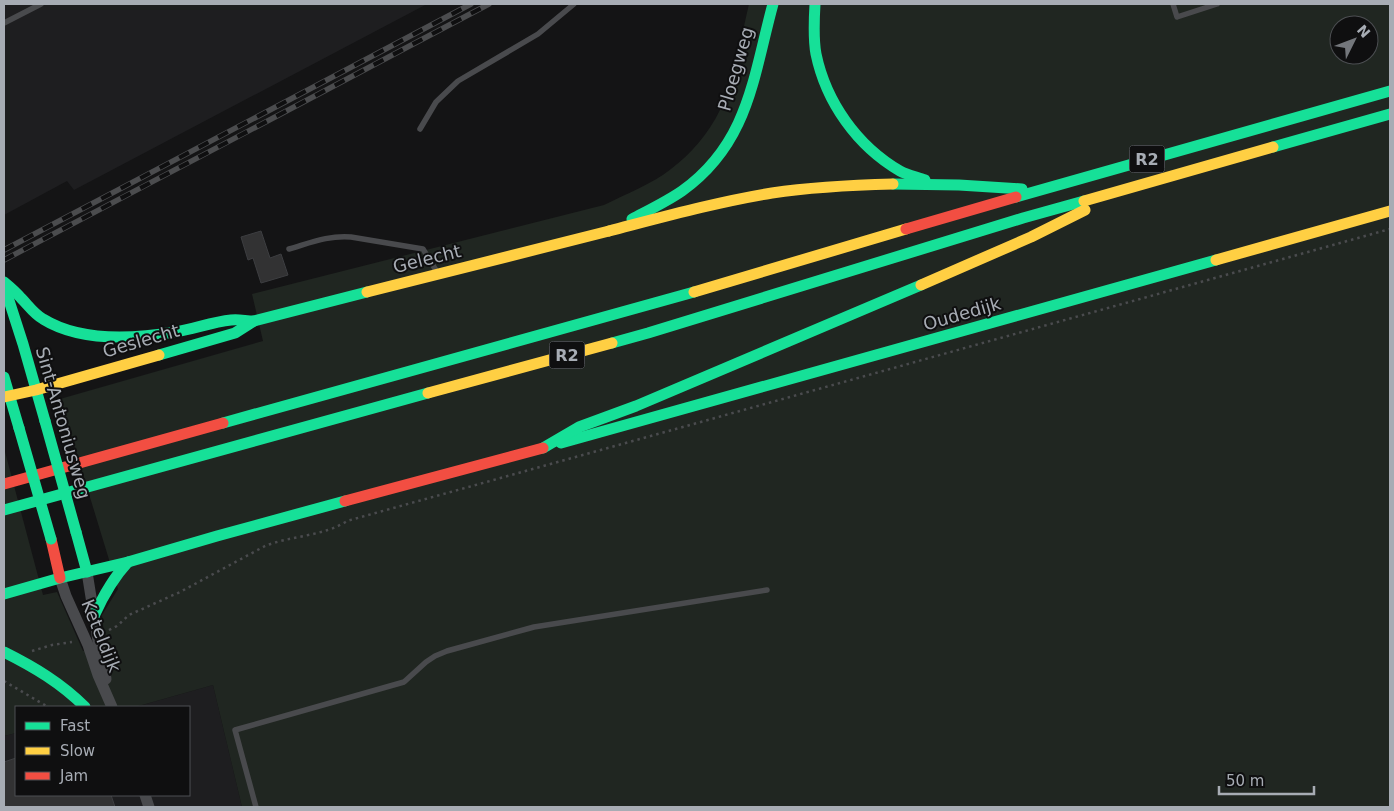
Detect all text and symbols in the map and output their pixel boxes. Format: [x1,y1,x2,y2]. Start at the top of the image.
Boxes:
north arrow [1329,15,1379,65]
text: N [1354,22,1374,41]
street label: Ploegweg [713,24,758,113]
road number: R2 [1130,146,1164,172]
street label: Gelecht [391,240,463,277]
street label: Oudedijk [921,292,1004,335]
street label: Geslecht [100,320,182,361]
road number: R2 [550,342,584,368]
street label: Sint-Antoniusweg [32,344,95,501]
street label: Keteldijk [77,596,126,676]
legend [15,706,190,796]
text: Fast [60,717,90,735]
text: Slow [60,742,95,760]
scale bar [1219,764,1314,796]
text: Jam [59,767,88,785]
text: 50 m [1226,772,1264,790]

